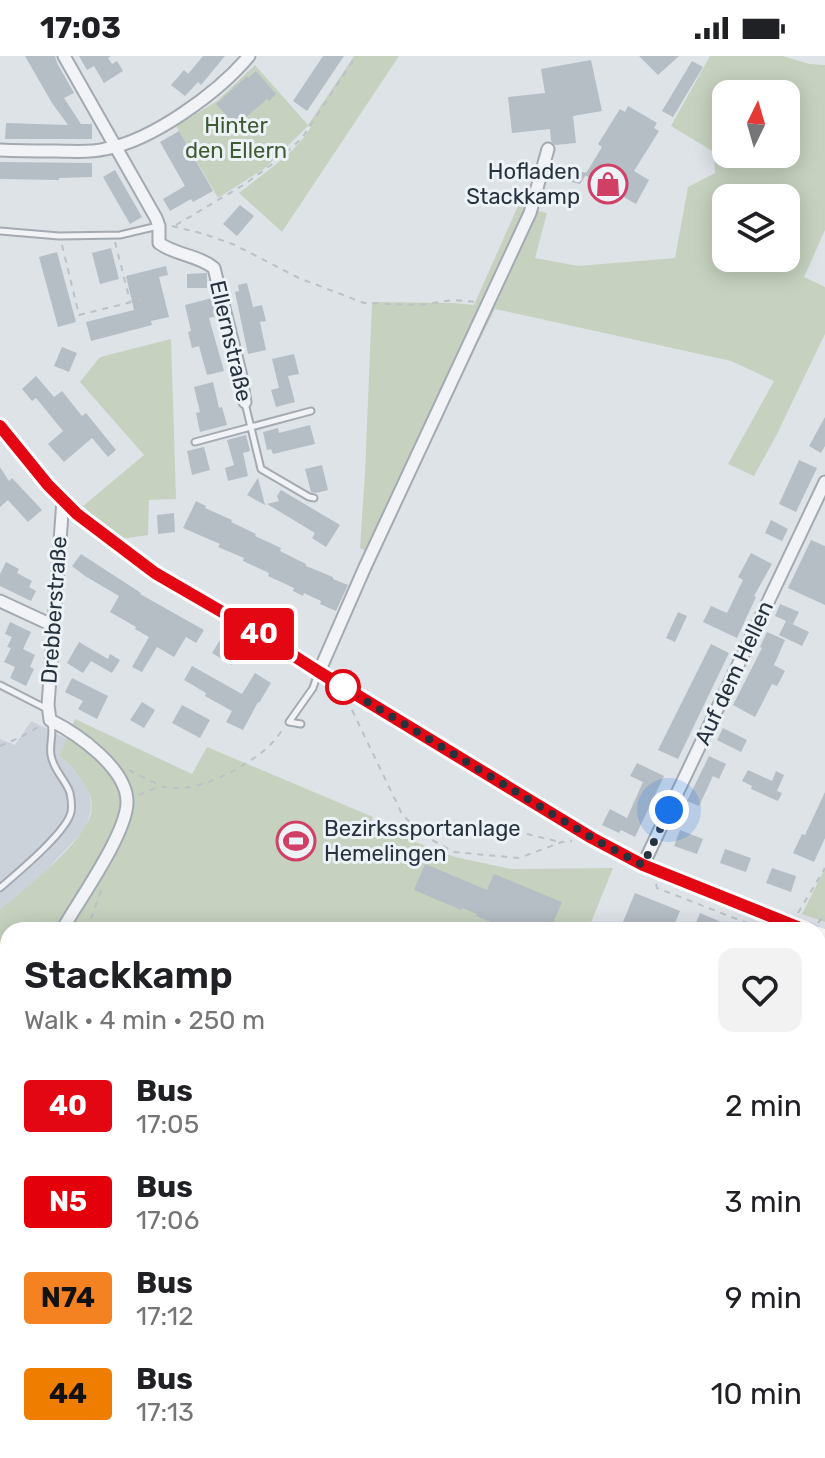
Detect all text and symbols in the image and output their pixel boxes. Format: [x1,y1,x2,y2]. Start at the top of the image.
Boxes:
text: 17:03 [40,10,121,46]
north arrow [712,80,800,168]
map controls [712,80,800,272]
park label: Hinter den Ellern [185,112,287,164]
place label: Hofladen Stackkamp [466,158,580,210]
shop icon: Hofladen Stackkamp [587,163,629,205]
button: layers [712,184,800,272]
street label: Ellernstraße [204,278,258,404]
street label: Drebberstraße [35,535,73,685]
street label: Auf dem Hellen [689,597,779,749]
line badge: 40 [223,608,295,660]
text: 40 [240,617,278,650]
unlabelled marker [326,670,360,704]
your location [649,790,689,830]
place label: Bezirkssportanlage Hemelingen [324,815,521,867]
sports icon: Bezirkssportanlage Hemelingen [275,820,317,862]
button: heart [718,948,802,1032]
text: Stackkamp [24,952,233,998]
text: Walk · 4 min · 250 m [24,1005,265,1036]
text: Bus [136,1073,193,1109]
text: 2 min [725,1088,802,1124]
text: 40 [49,1089,87,1122]
text: 17:05 [136,1109,199,1140]
text: Bus [136,1169,193,1205]
text: 3 min [725,1184,802,1220]
text: N5 [49,1185,87,1218]
text: 17:06 [136,1205,199,1236]
text: Bus [136,1265,193,1301]
text: 9 min [725,1280,802,1316]
text: N74 [41,1281,95,1314]
text: 17:12 [136,1301,194,1332]
text: Bus [136,1361,193,1397]
text: 10 min [711,1376,802,1412]
text: 44 [49,1377,87,1410]
text: 17:13 [136,1397,194,1428]

